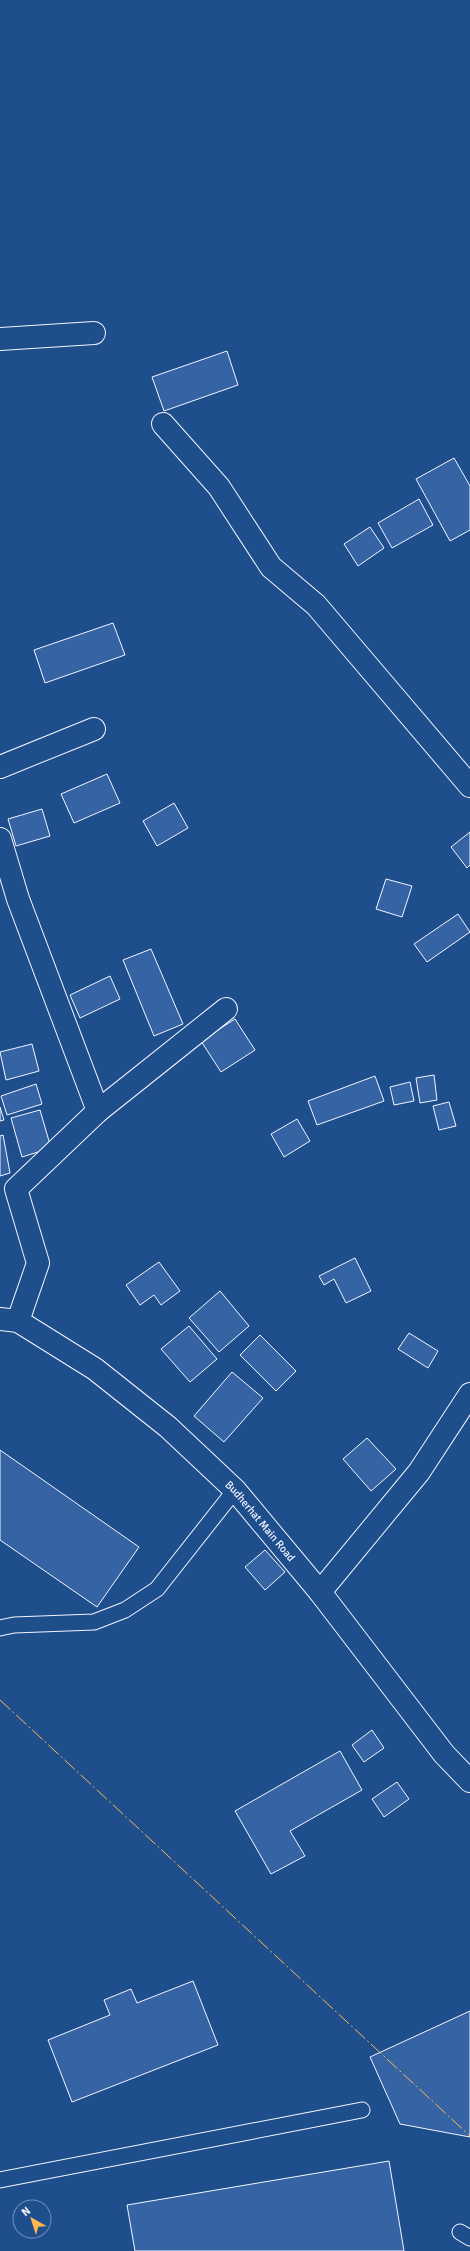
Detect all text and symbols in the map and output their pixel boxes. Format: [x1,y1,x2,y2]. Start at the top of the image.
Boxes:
street label: Budherhat Main Road [222,1478,298,1564]
north arrow [12,2199,52,2239]
text: N [19,2204,33,2219]

